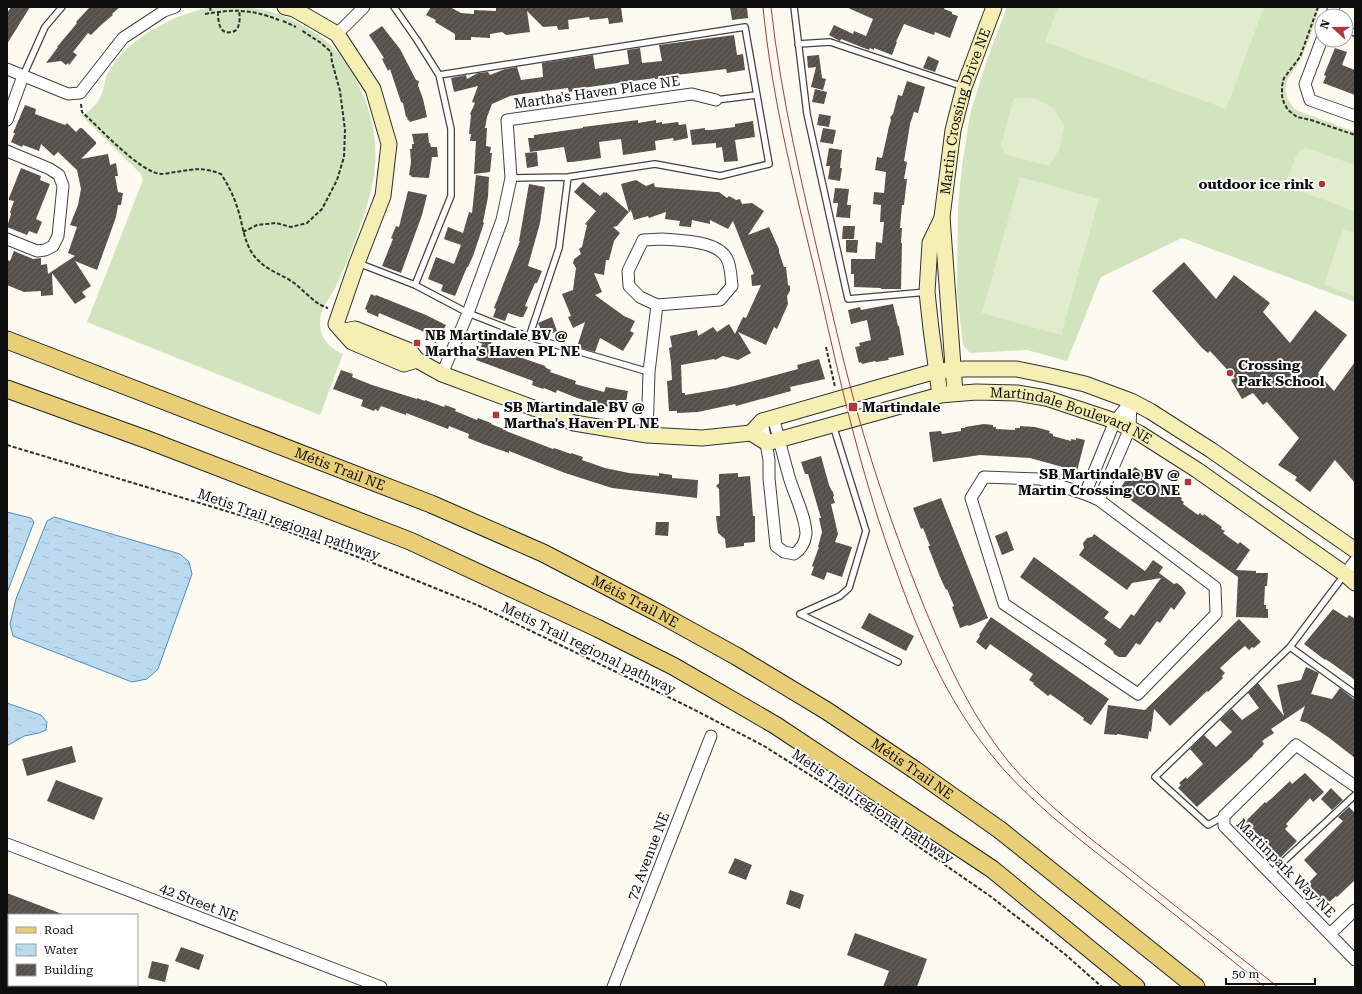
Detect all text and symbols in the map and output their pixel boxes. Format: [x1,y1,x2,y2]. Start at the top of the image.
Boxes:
north arrow [1314,8,1354,48]
text: N [1318,18,1333,31]
street label: Martin Crossing Drive NE [937,26,993,196]
street label: Martha's Haven Place NE [513,72,681,112]
place label: outdoor ice rink [1198,176,1314,192]
marker: outdoor ice rink [1317,179,1327,189]
place label: NB Martindale BV @ Martha's Haven PL NE [425,327,580,359]
marker: NB Martindale BV @ Martha's Haven PL NE [412,338,422,348]
place label: Crossing Park School [1238,357,1325,389]
marker: Crossing Park School [1225,368,1235,378]
street label: Martindale Boulevard NE [990,384,1155,447]
place label: SB Martindale BV @ Martha's Haven PL NE [504,399,659,431]
place label: Martindale [862,399,940,415]
marker: Martindale [847,401,859,413]
marker: SB Martindale BV @ Martha's Haven PL NE [491,410,501,420]
street label: Métis Trail NE [292,444,388,494]
place label: SB Martindale BV @ Martin Crossing CO NE [1018,466,1180,498]
marker: SB Martindale BV @ Martin Crossing CO NE [1183,477,1193,487]
street label: Metis Trail regional pathway [196,485,383,563]
street label: Métis Trail NE [589,572,681,631]
street label: Metis Trail regional pathway [499,599,679,698]
street label: Métis Trail NE [868,735,956,803]
street label: Metis Trail regional pathway [789,746,958,867]
street label: 72 Avenue NE [624,810,672,902]
street label: Martinpark Way NE [1233,815,1339,921]
street label: 42 Street NE [157,880,241,924]
legend [8,914,138,986]
text: Road [44,923,74,937]
text: Water [44,943,78,957]
scale bar [1226,960,1315,986]
text: Building [44,963,93,977]
text: 50 m [1232,967,1259,981]

